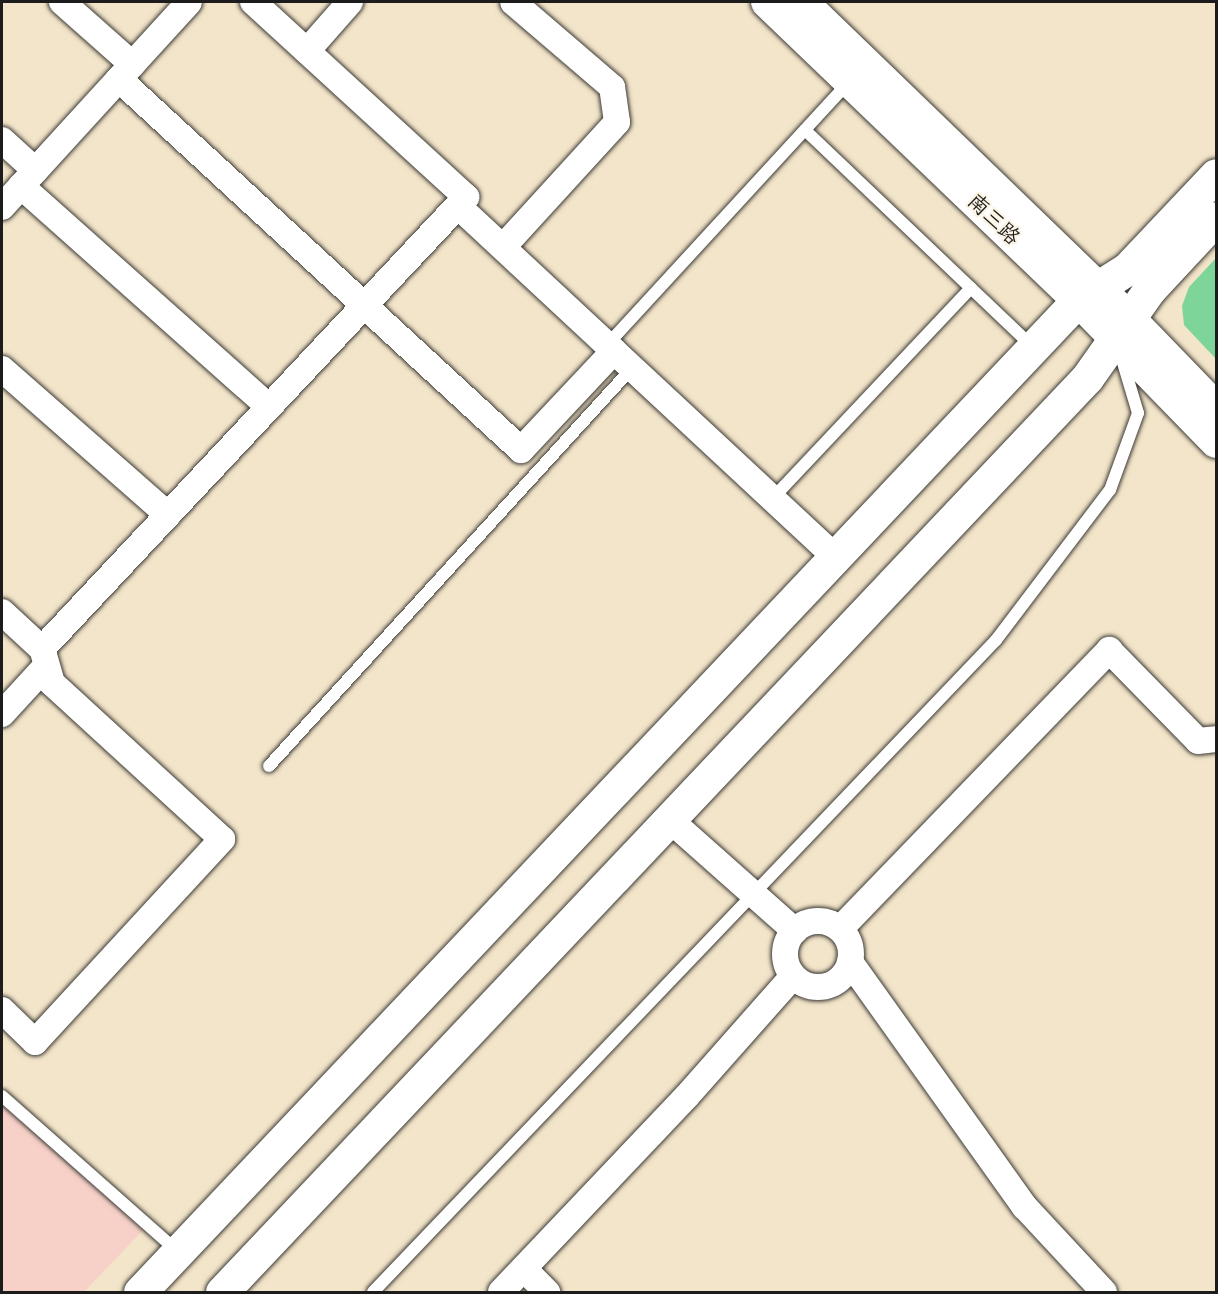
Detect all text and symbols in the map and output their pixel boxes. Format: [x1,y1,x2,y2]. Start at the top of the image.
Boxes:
street label: 南三路 [963,188,1025,250]

